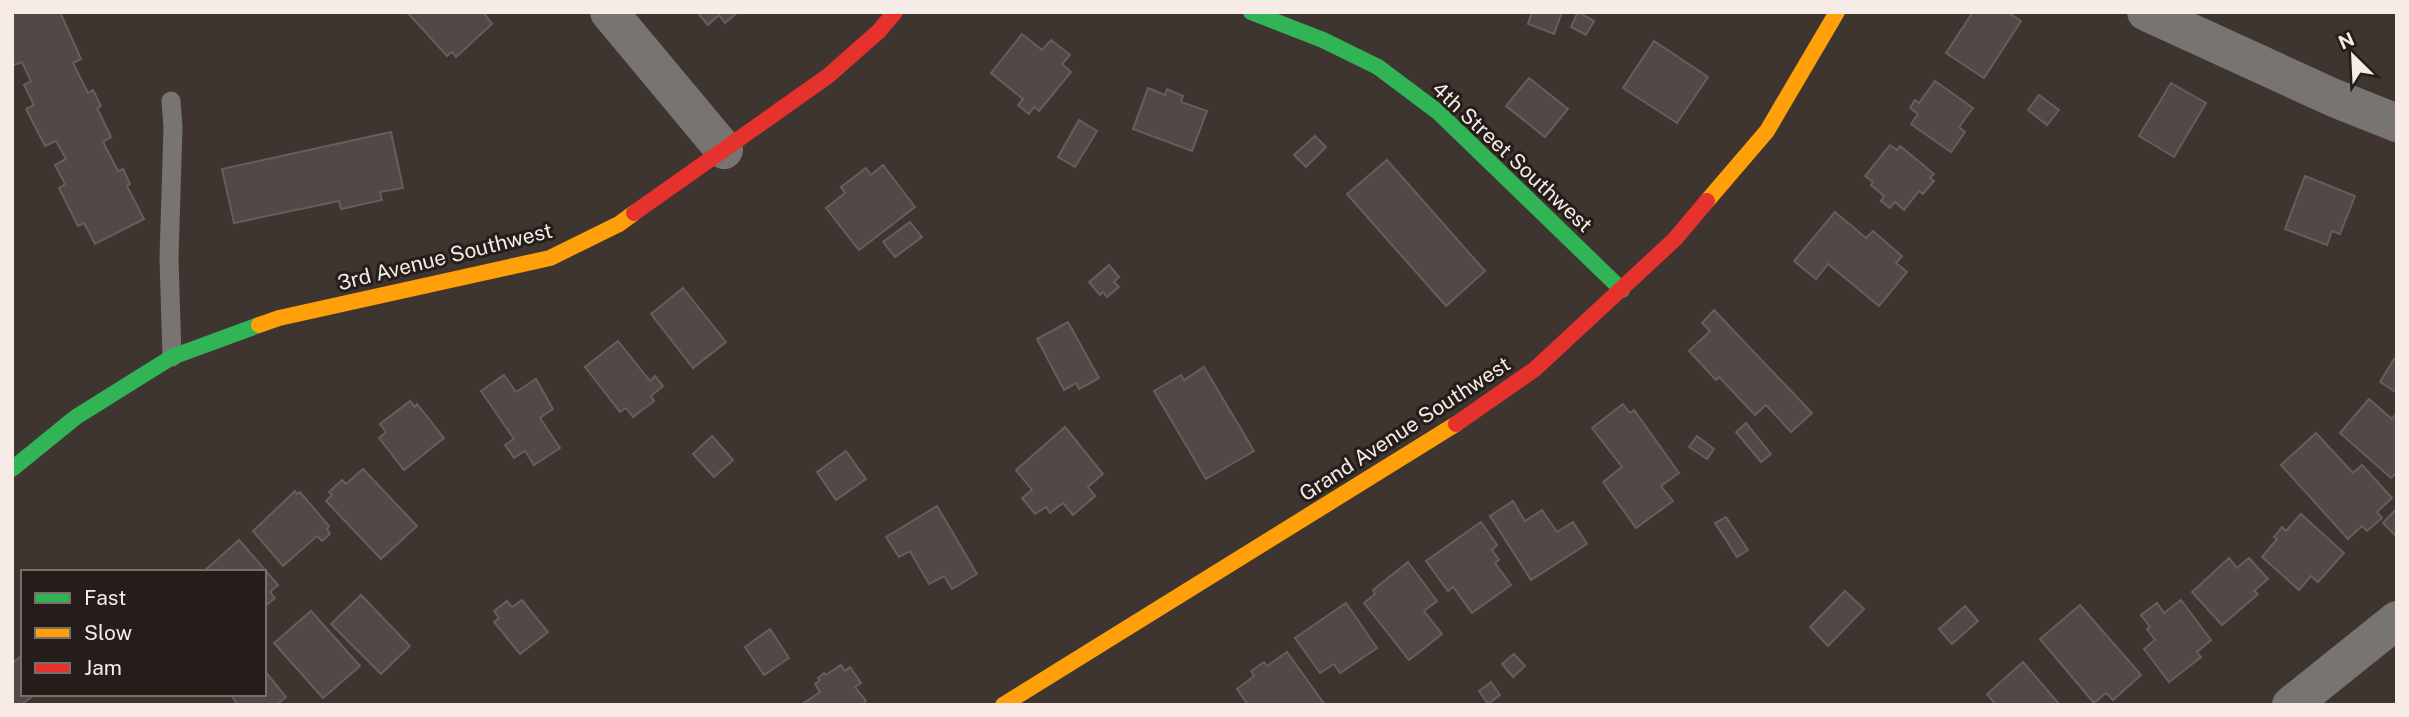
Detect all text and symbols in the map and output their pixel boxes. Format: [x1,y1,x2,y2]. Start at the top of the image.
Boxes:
north arrow [2318,21,2388,91]
text: N [2335,27,2357,54]
street label: 4th Street Southwest [1427,76,1598,237]
street label: 3rd Avenue Southwest [335,218,555,295]
street label: Grand Avenue Southwest [1295,351,1515,506]
legend [21,570,266,696]
text: Fast [84,585,126,610]
text: Slow [84,620,132,645]
text: Jam [84,655,122,680]

